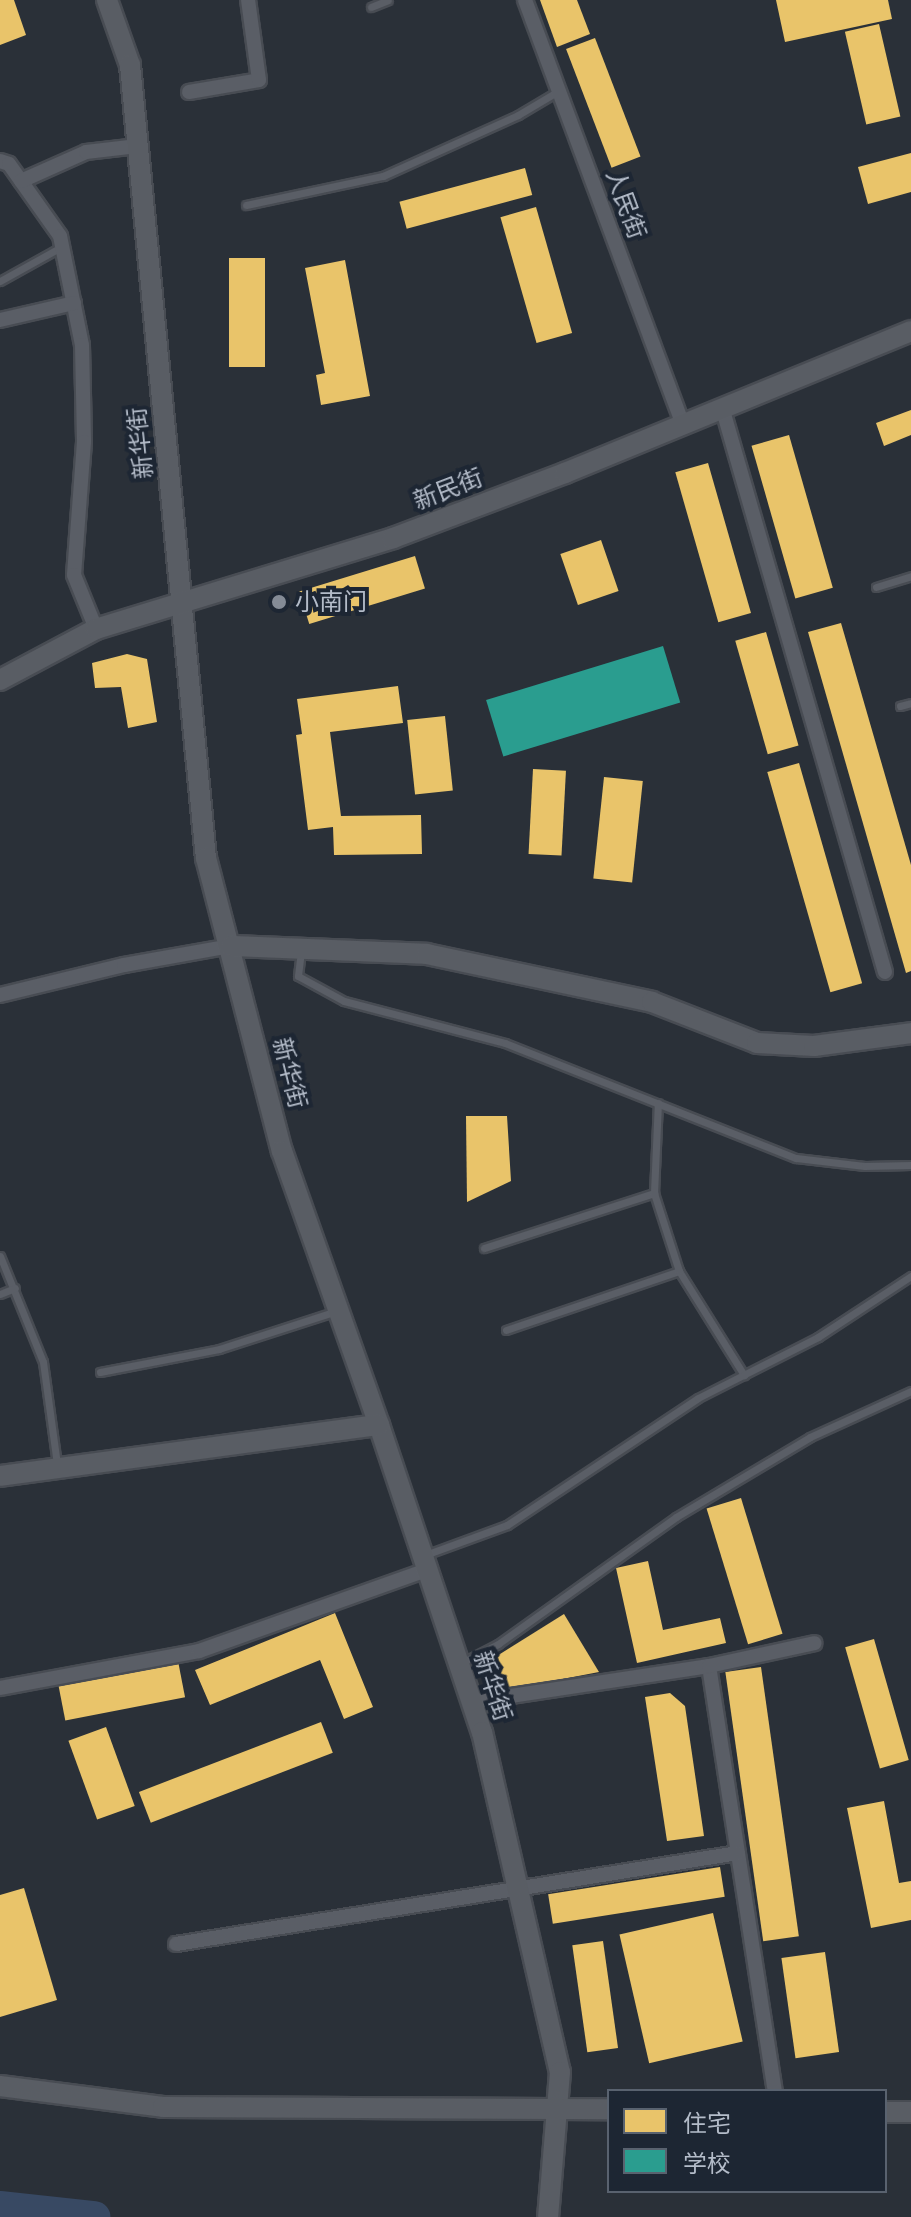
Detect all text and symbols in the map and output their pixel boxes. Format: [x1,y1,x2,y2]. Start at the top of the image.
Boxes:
street label: 人民街 [600,165,652,243]
street label: 新华街 [122,406,158,480]
street label: 新民街 [409,463,487,515]
place label: 小南门 [295,588,367,616]
marker: 小南门 [270,593,288,611]
street label: 新华街 [267,1035,313,1111]
street label: 新华街 [468,1647,518,1725]
legend [607,2089,887,2193]
text: 住宅 [683,2108,731,2139]
text: 学校 [683,2148,731,2179]

